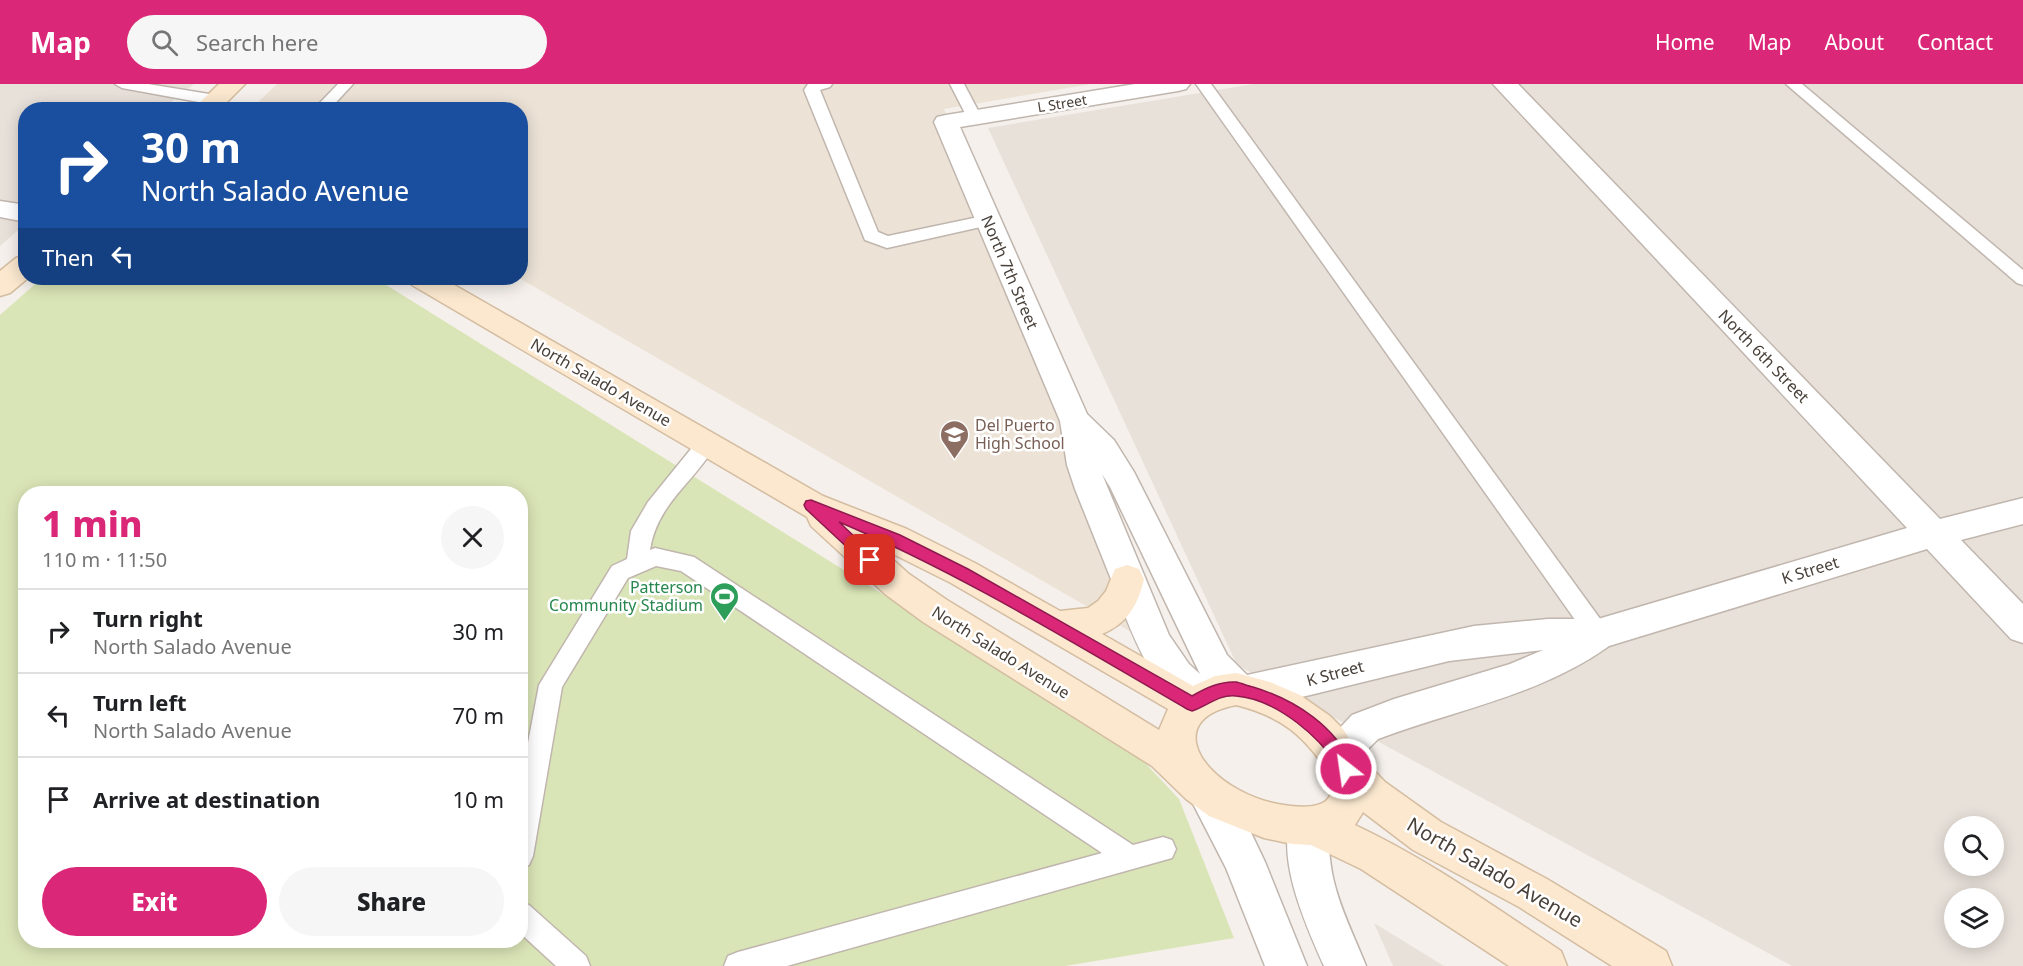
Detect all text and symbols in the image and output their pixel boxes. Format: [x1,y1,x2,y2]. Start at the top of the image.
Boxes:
search box [127,15,547,69]
text: Map [30,23,91,61]
icon: search [148,26,181,59]
text: Search here [196,27,318,57]
text: Home [1655,28,1715,56]
text: Map [1748,28,1791,56]
text: About [1824,28,1884,56]
text: Contact [1917,28,1993,56]
street label: L Street [1036,90,1088,116]
text: 30 m [141,118,241,175]
icon: right [42,126,120,204]
text: North Salado Avenue [141,172,409,209]
street label: North 7th Street [976,212,1044,333]
icon: left [106,240,139,273]
text: Then [42,242,94,272]
street label: North 6th Street [1714,305,1814,408]
street label: North Salado Avenue [527,333,675,431]
place label: Del Puerto High School [975,414,1065,454]
school or university icon: Del Puerto High School [938,418,970,460]
text: 1 min [42,499,143,548]
button: close [441,506,504,569]
pin [844,534,895,585]
icon: arrive [853,543,886,576]
text: 110 m · 11:50 [42,546,167,573]
street label: K Street [1779,551,1842,589]
place label: Patterson Community Stadium [549,576,703,616]
sports icon: Patterson Community Stadium [708,580,740,622]
street label: North Salado Avenue [928,601,1074,703]
text: Turn right [93,603,203,633]
icon: right [42,615,75,648]
text: 30 m [453,616,504,646]
text: North Salado Avenue [93,633,292,660]
street label: K Street [1304,655,1366,691]
text: Turn left [93,687,187,717]
icon: left [42,699,75,732]
text: 70 m [453,700,504,730]
text: North Salado Avenue [93,717,292,744]
position arrow [1314,737,1378,801]
icon: arrive [42,783,75,816]
text: Arrive at destination [93,784,320,814]
text: 10 m [453,784,504,814]
street label: North Salado Avenue [1402,811,1588,933]
map controls [1944,816,2004,948]
button: search [1944,816,2004,876]
button: Exit [42,867,267,936]
button: Share [279,867,504,936]
button: layers [1944,888,2004,948]

